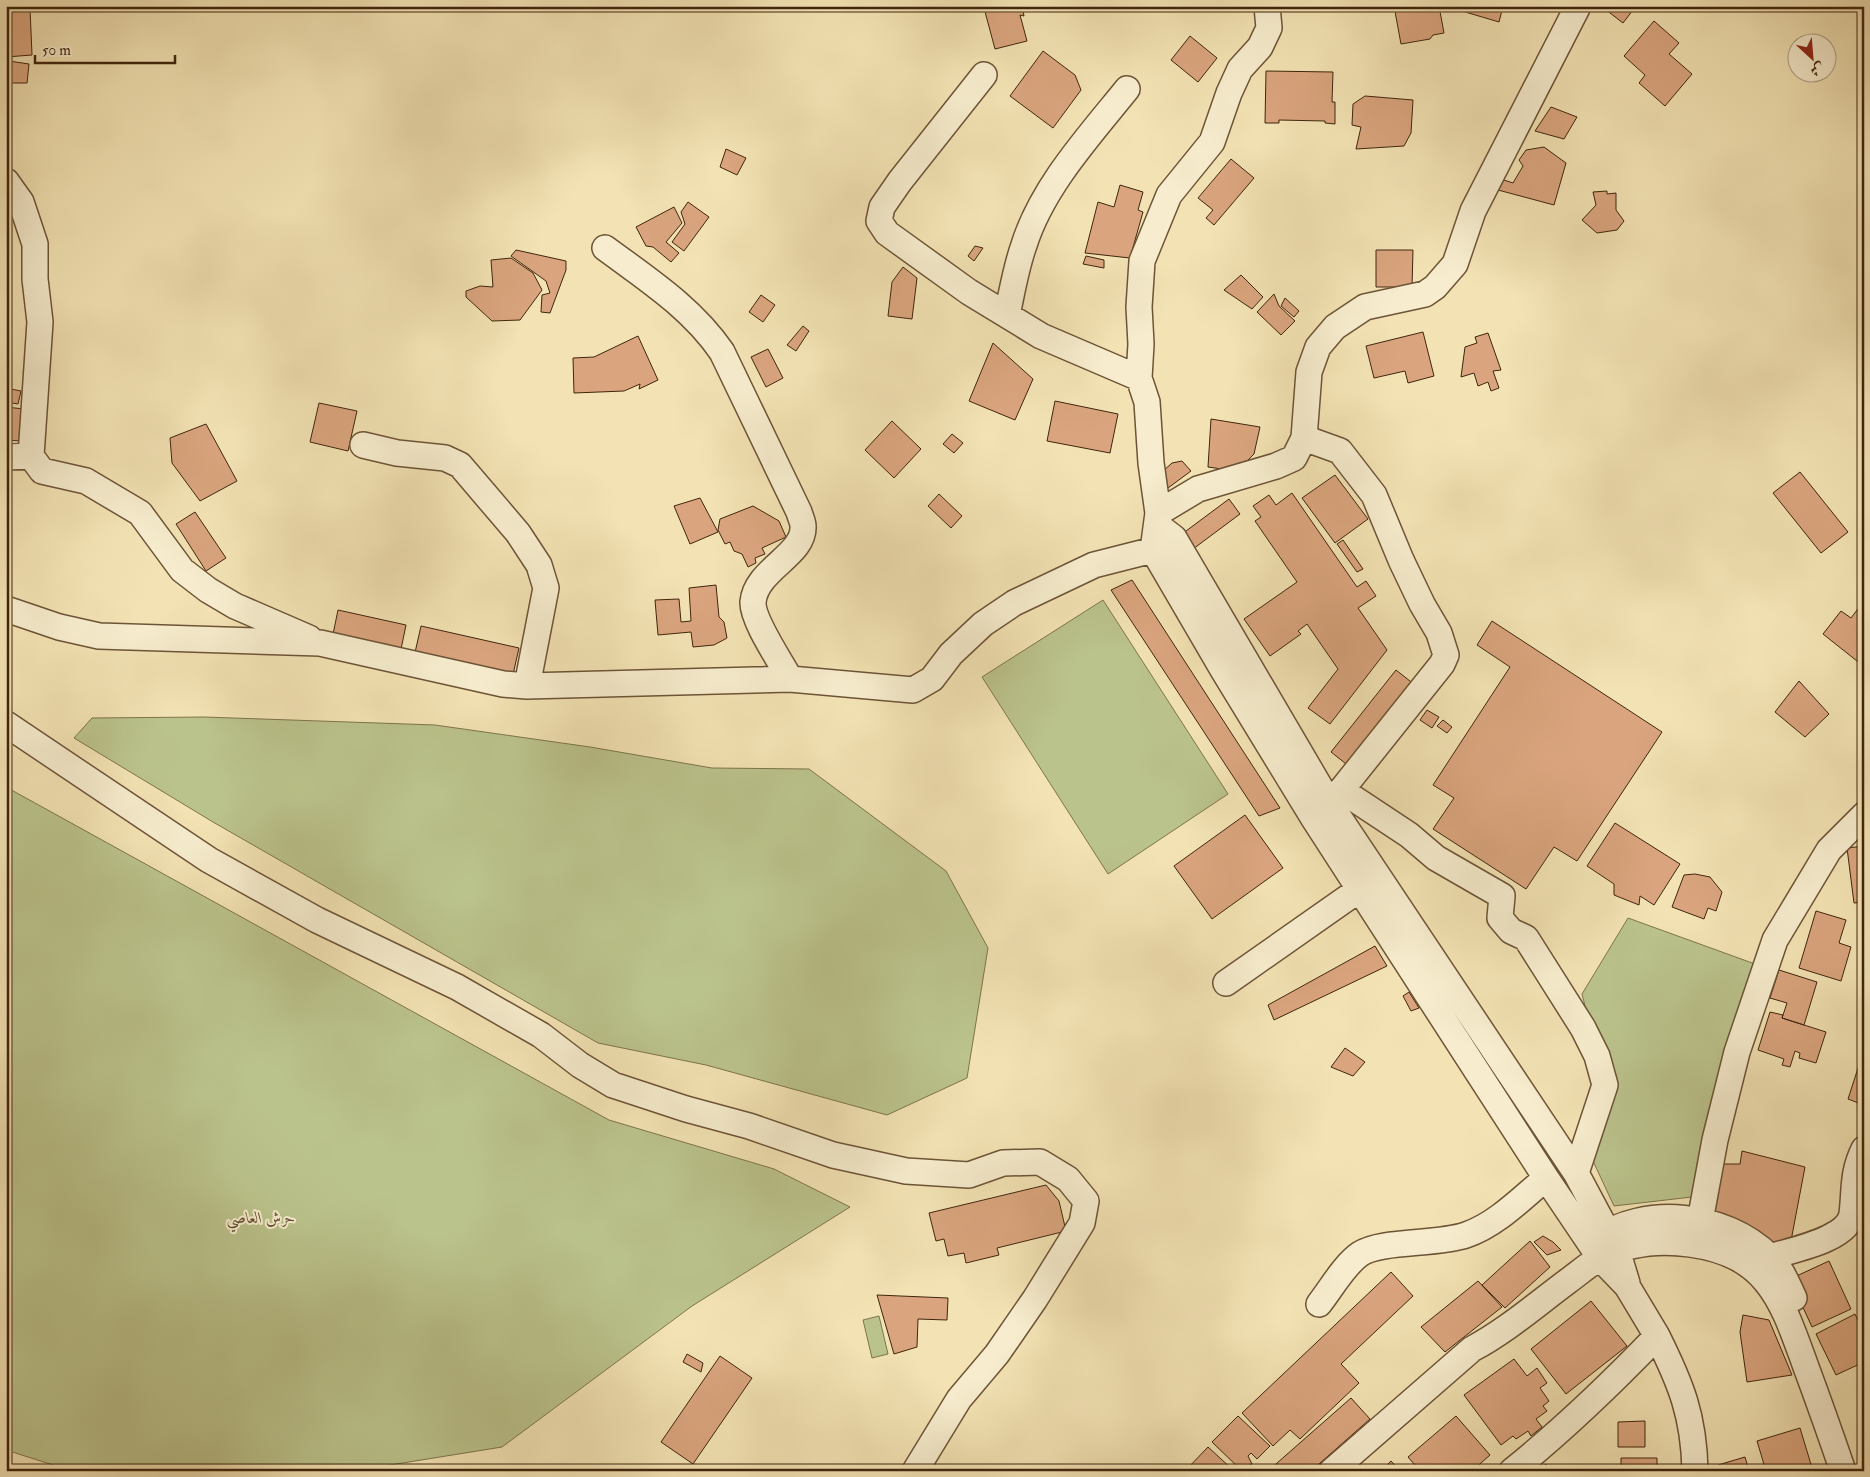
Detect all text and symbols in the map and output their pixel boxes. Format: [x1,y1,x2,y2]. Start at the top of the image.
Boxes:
scale bar [35,32,175,64]
north arrow [1788,32,1838,82]
text: 50 m [42,41,71,60]
text: ش [1807,59,1827,80]
park label: حرش العاصي [226,1208,296,1233]

